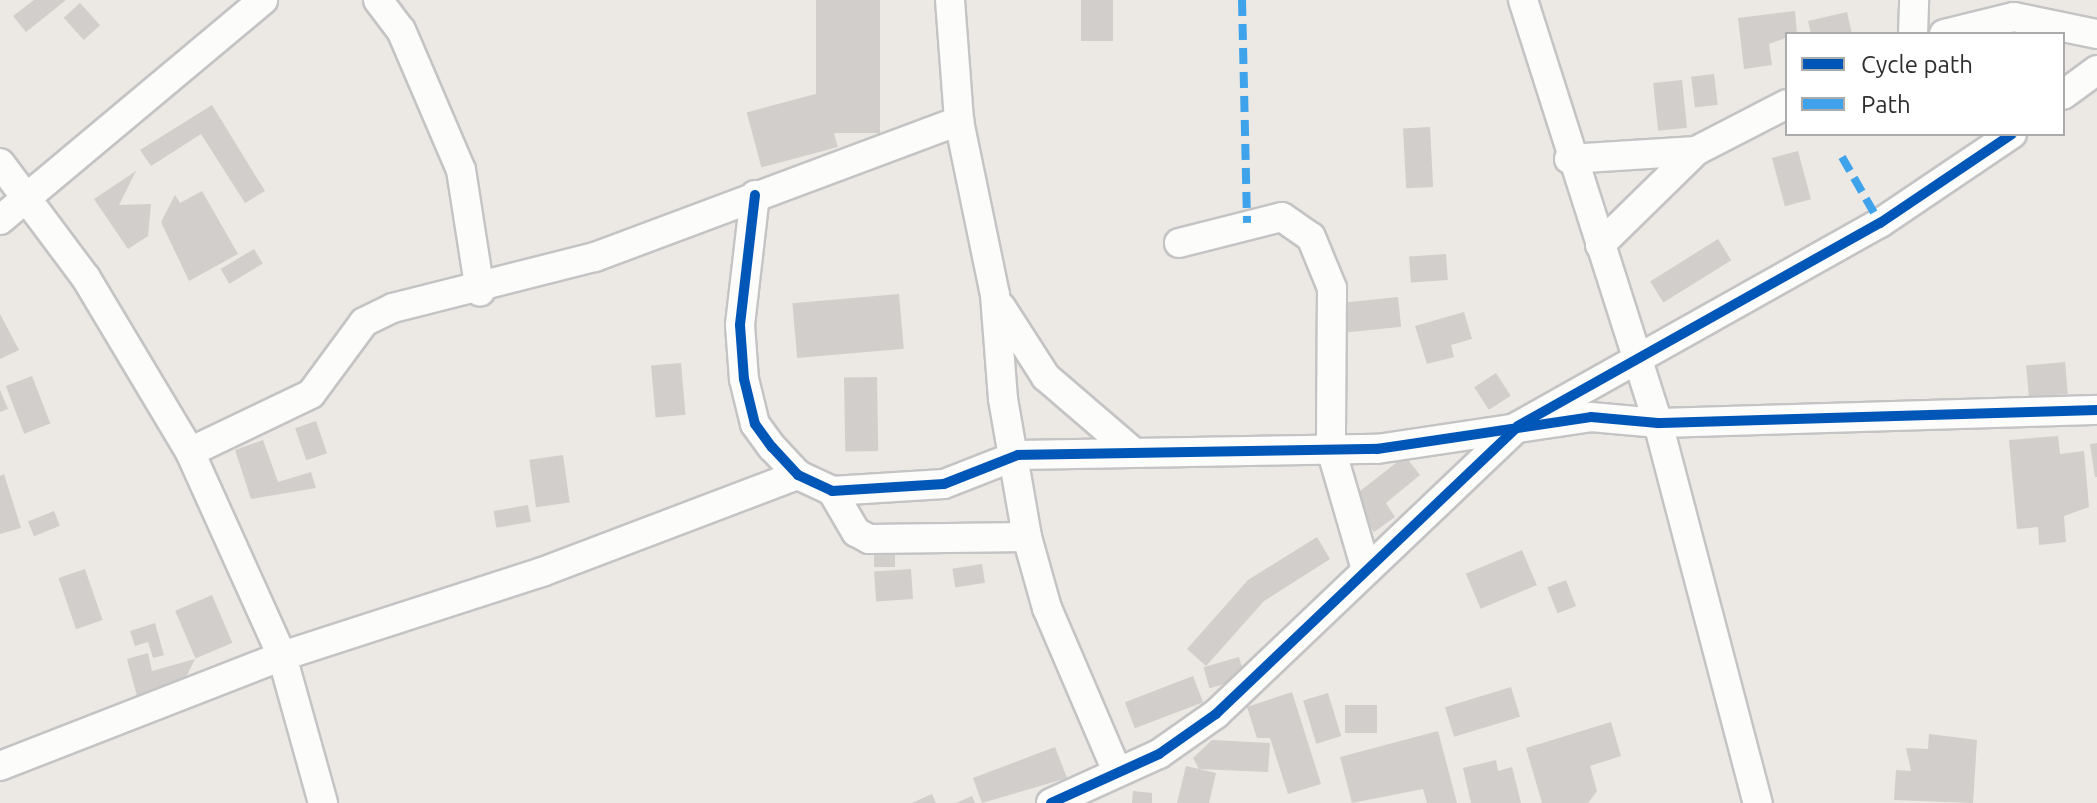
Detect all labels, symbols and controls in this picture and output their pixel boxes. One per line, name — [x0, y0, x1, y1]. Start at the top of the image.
legend — [1785, 32, 2065, 136]
text: Cycle path — [1861, 51, 1973, 78]
text: Path — [1861, 91, 1911, 118]

